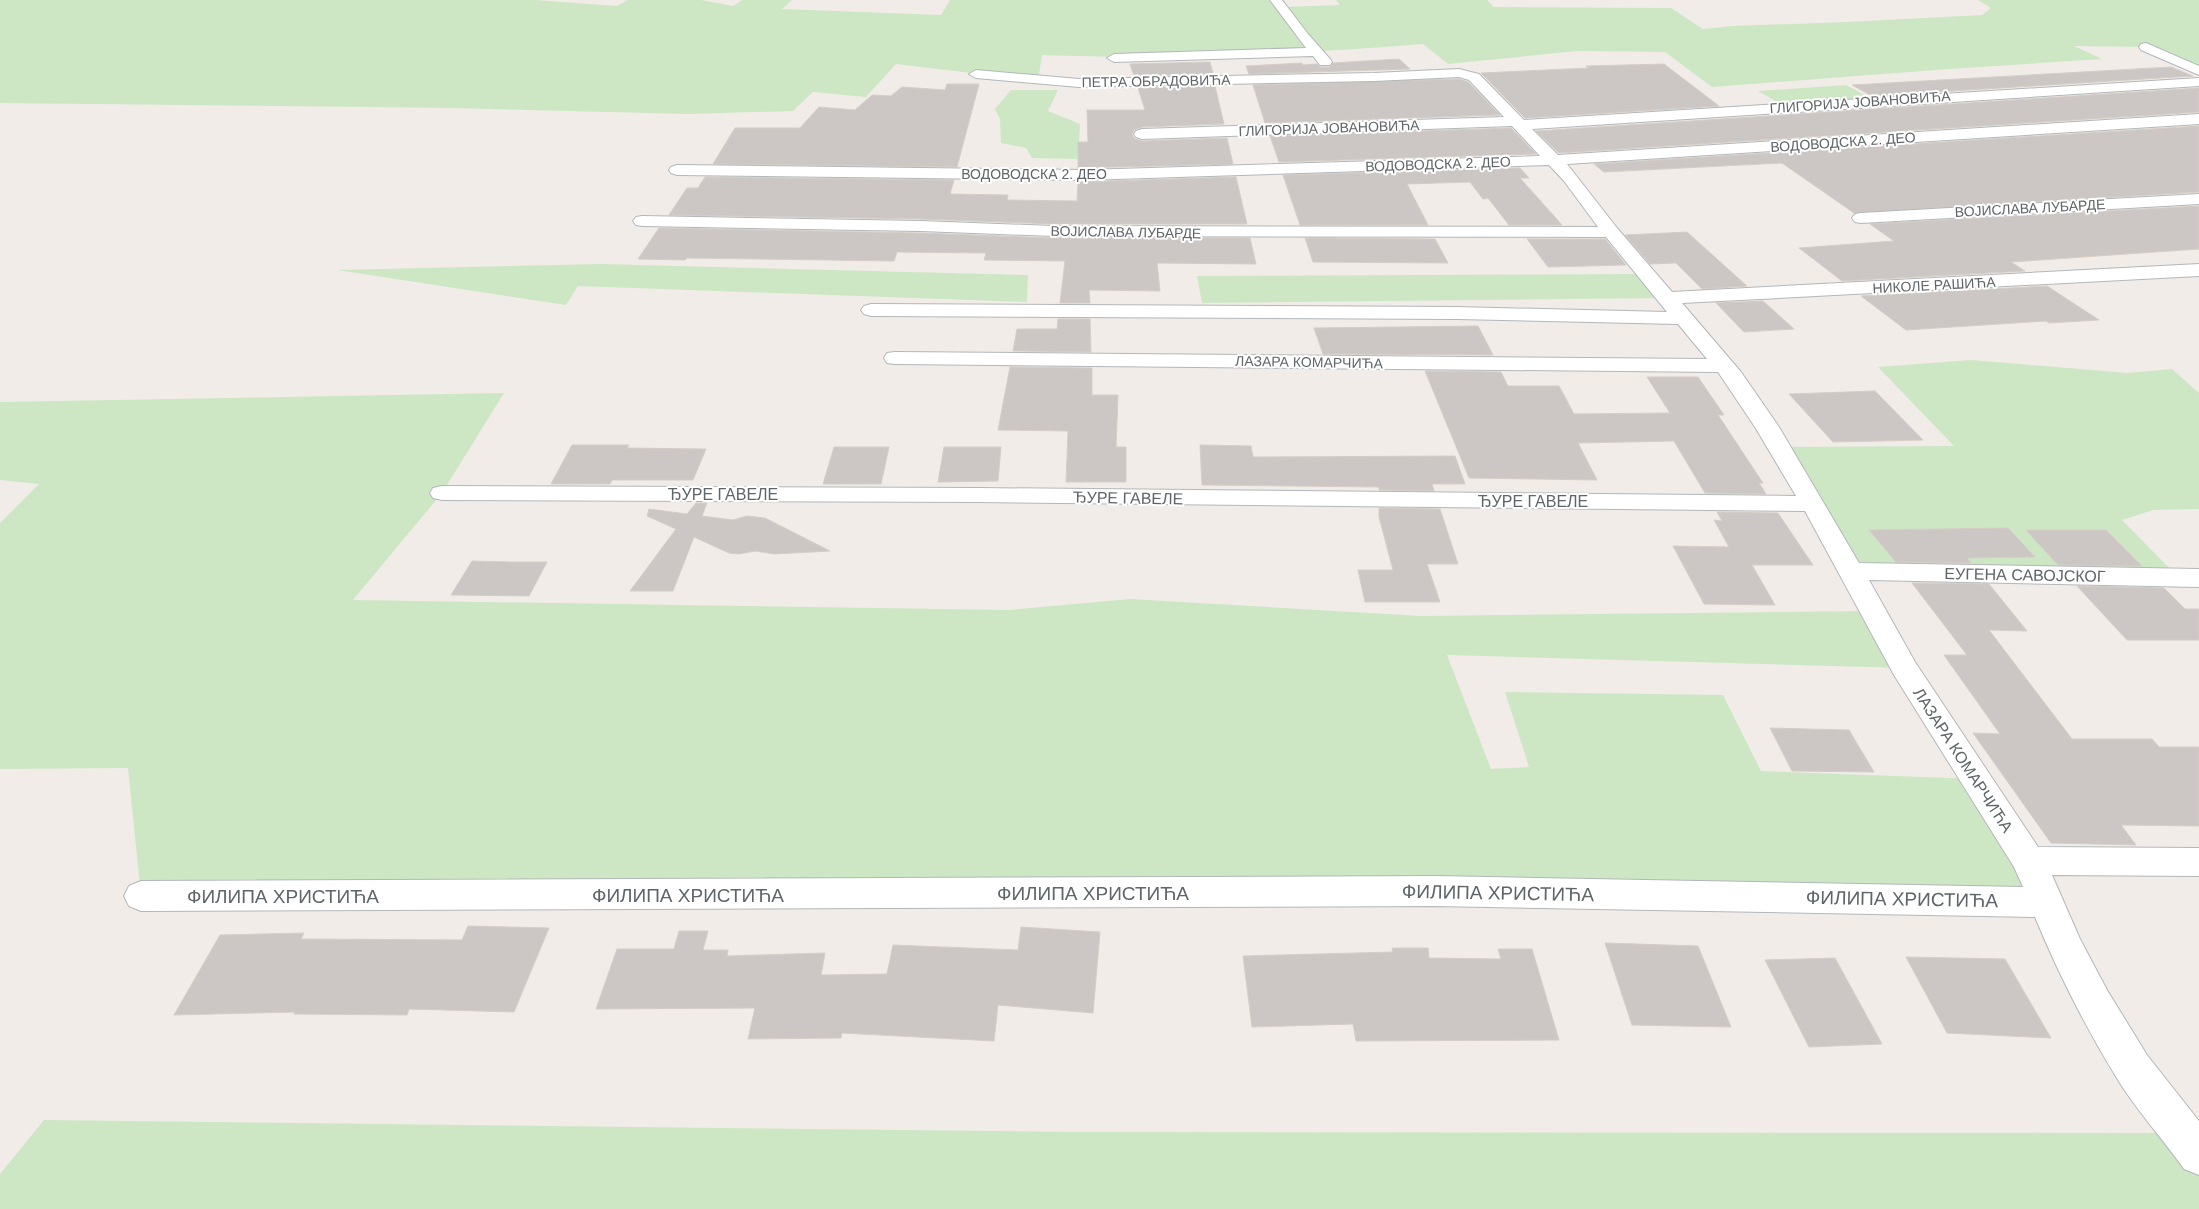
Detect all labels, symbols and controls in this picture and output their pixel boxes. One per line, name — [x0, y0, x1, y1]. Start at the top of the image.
street label: ПЕТРА ОБРАДОВИЋА — [1081, 72, 1231, 90]
street label: ГЛИГОРИЈА ЈОВАНОВИЋА — [1769, 88, 1952, 116]
street label: ГЛИГОРИЈА ЈОВАНОВИЋА — [1238, 117, 1420, 139]
street label: ВОДОВОДСКА 2. ДЕО — [1770, 129, 1916, 155]
street label: ВОДОВОДСКА 2. ДЕО — [1365, 153, 1511, 175]
street label: ВОДОВОДСКА 2. ДЕО — [961, 166, 1107, 182]
street label: ВОЈИСЛАВА ЛУБАРДЕ — [1954, 196, 2106, 220]
street label: ВОЈИСЛАВА ЛУБАРДЕ — [1051, 223, 1201, 241]
street label: НИКОЛЕ РАШИЋА — [1872, 274, 1997, 296]
street label: ЛАЗАРА КОМАРЧИЋА — [1235, 353, 1384, 371]
street label: ЂУРЕ ГАВЕЛЕ — [668, 486, 778, 503]
street label: ЂУРЕ ГАВЕЛЕ — [1073, 489, 1183, 507]
street label: ЂУРЕ ГАВЕЛЕ — [1478, 493, 1588, 510]
street label: ЕУГЕНА САВОЈСКОГ — [1944, 565, 2106, 585]
street label: ЛАЗАРА КОМАРЧИЋА — [1910, 685, 2016, 836]
street label: ФИЛИПА ХРИСТИЋА — [1402, 881, 1595, 905]
street label: ФИЛИПА ХРИСТИЋА — [997, 883, 1189, 904]
street label: ФИЛИПА ХРИСТИЋА — [592, 885, 784, 906]
street label: ФИЛИПА ХРИСТИЋА — [187, 886, 379, 907]
street label: ФИЛИПА ХРИСТИЋА — [1806, 887, 1999, 911]

